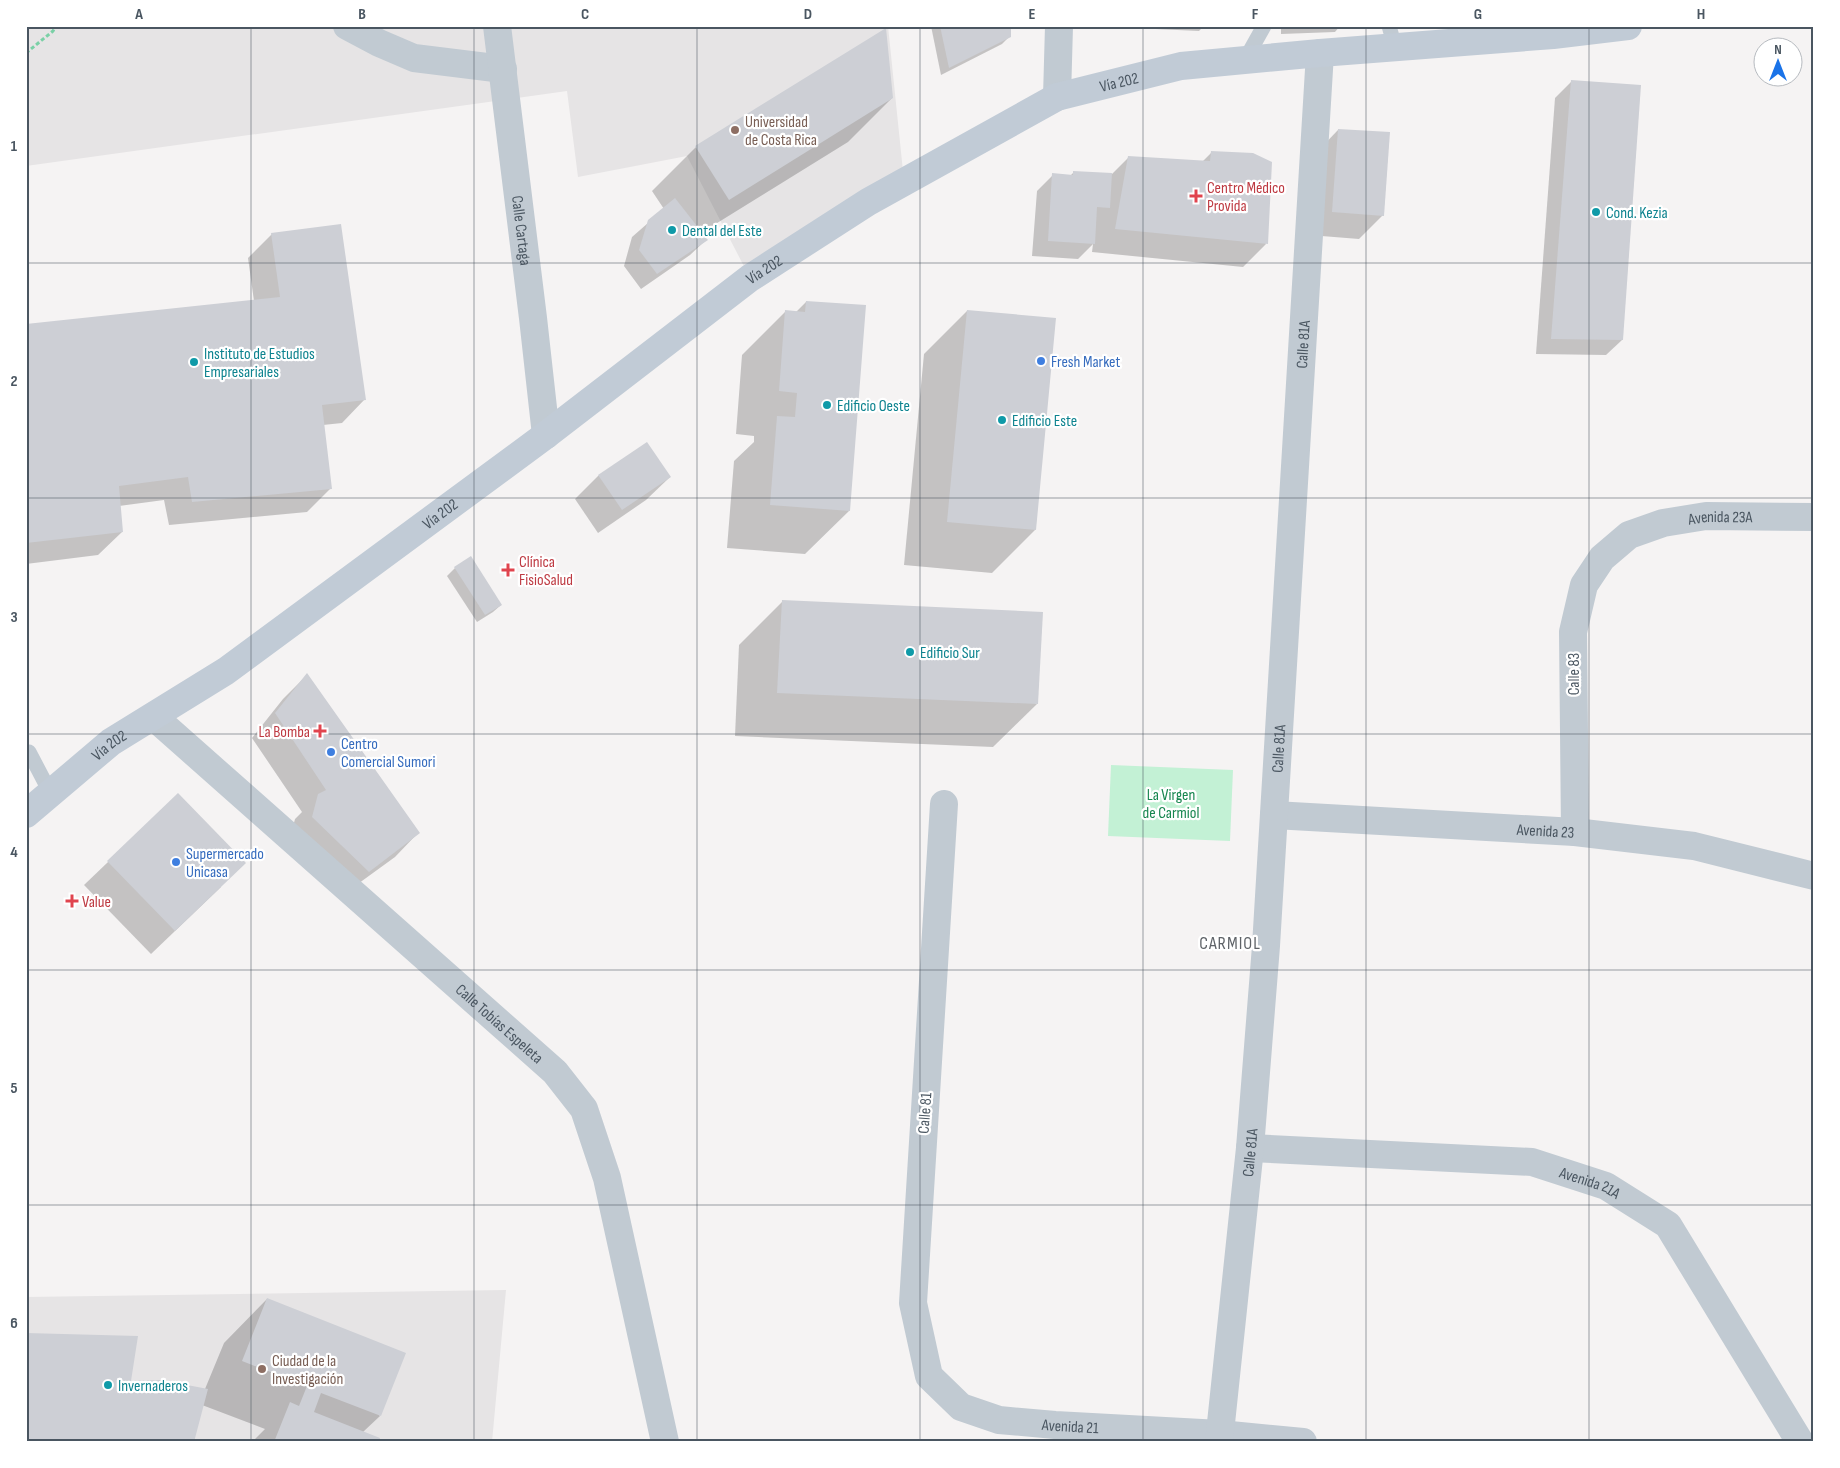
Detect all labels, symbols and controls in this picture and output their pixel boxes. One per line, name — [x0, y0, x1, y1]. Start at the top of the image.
text: A — [134, 5, 143, 24]
text: B — [358, 5, 366, 24]
text: C — [581, 5, 589, 24]
text: D — [804, 5, 812, 24]
text: E — [1029, 5, 1036, 24]
text: F — [1252, 5, 1259, 24]
text: G — [1474, 5, 1482, 24]
text: H — [1697, 5, 1705, 24]
north arrow — [1752, 38, 1802, 88]
text: N — [1774, 41, 1782, 58]
street label: Vía 202 — [1098, 69, 1141, 97]
place label: Universidad de Costa Rica — [745, 113, 817, 150]
marker: Universidad de Costa Rica — [729, 124, 741, 136]
text: 1 — [11, 137, 18, 156]
place label: Centro Médico Provida — [1207, 179, 1285, 216]
marker: Centro Médico Provida — [1189, 189, 1203, 203]
street label: Calle Cartaga — [507, 195, 534, 267]
place label: Cond. Kezia — [1606, 204, 1668, 223]
marker: Cond. Kezia — [1590, 206, 1602, 218]
place label: Dental del Este — [682, 222, 762, 241]
marker: Dental del Este — [666, 224, 678, 236]
street label: Vía 202 — [743, 252, 786, 289]
street label: Calle 81A — [1293, 320, 1315, 369]
place label: Instituto de Estudios Empresariales — [204, 345, 315, 382]
place label: Fresh Market — [1051, 353, 1120, 372]
marker: Fresh Market — [1035, 355, 1047, 367]
marker: Instituto de Estudios Empresariales — [188, 356, 200, 368]
text: 2 — [10, 372, 18, 391]
place label: Edificio Oeste — [837, 397, 910, 416]
marker: Edificio Oeste — [821, 399, 833, 411]
place label: Edificio Este — [1012, 412, 1077, 431]
marker: Edificio Este — [996, 414, 1008, 426]
street label: Vía 202 — [419, 495, 462, 534]
street label: Avenida 23A — [1686, 508, 1753, 530]
place label: Clínica FisioSalud — [519, 553, 573, 590]
marker: Clínica FisioSalud — [501, 563, 515, 577]
text: 3 — [10, 608, 18, 627]
place label: Edificio Sur — [920, 644, 980, 663]
marker: Edificio Sur — [904, 646, 916, 658]
street label: Calle 83 — [1565, 653, 1584, 695]
place label: La Bomba — [259, 723, 310, 742]
street label: Calle 81A — [1268, 724, 1290, 773]
marker: La Bomba — [314, 725, 326, 737]
street label: Vía 202 — [88, 727, 131, 765]
place label: Centro Comercial Sumori — [341, 735, 435, 772]
marker: Centro Comercial Sumori — [325, 746, 337, 758]
park label: La Virgen de Carmiol — [1143, 786, 1199, 823]
street label: Avenida 23 — [1515, 821, 1575, 843]
text: 4 — [10, 843, 18, 862]
place label: Supermercado Unicasa — [186, 845, 264, 882]
marker: Supermercado Unicasa — [170, 856, 182, 868]
place label: Value — [82, 893, 111, 912]
marker: Value — [66, 895, 78, 907]
district label: CARMIOL — [1199, 933, 1261, 954]
street label: Calle Tobías Espeleta — [451, 981, 547, 1068]
text: 5 — [10, 1079, 18, 1098]
street label: Calle 81 — [915, 1092, 936, 1134]
street label: Calle 81A — [1239, 1128, 1263, 1178]
street label: Avenida 21A — [1556, 1163, 1624, 1204]
text: 6 — [10, 1314, 18, 1333]
place label: Ciudad de la Investigación — [272, 1352, 343, 1389]
marker: Ciudad de la Investigación — [256, 1363, 268, 1375]
place label: Invernaderos — [118, 1377, 188, 1396]
marker: Invernaderos — [102, 1379, 114, 1391]
street label: Avenida 21 — [1040, 1416, 1099, 1438]

